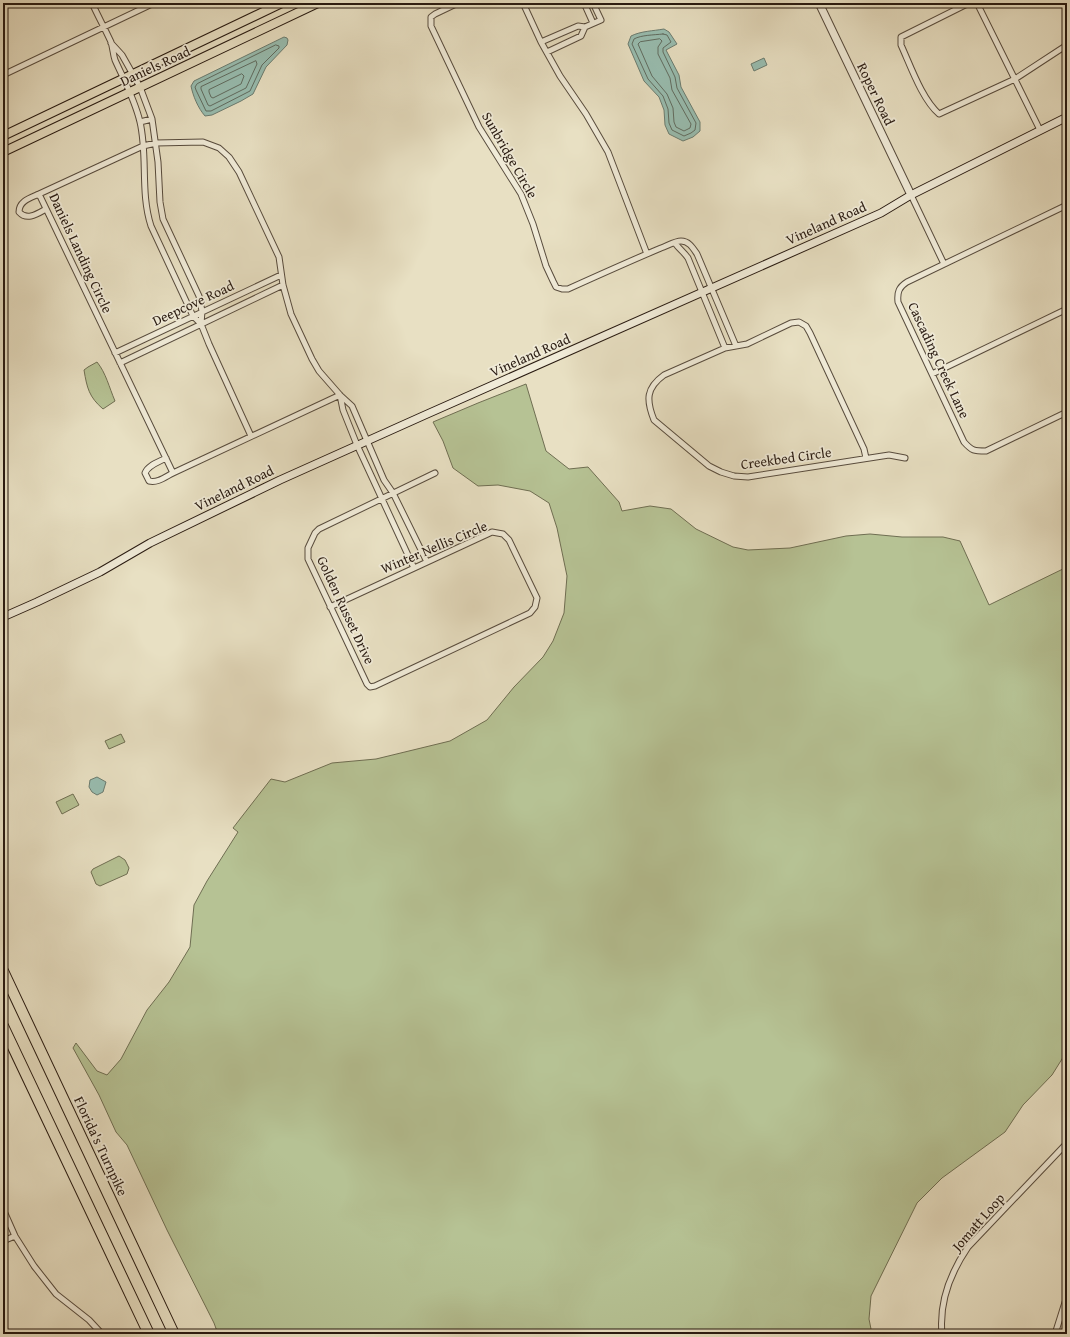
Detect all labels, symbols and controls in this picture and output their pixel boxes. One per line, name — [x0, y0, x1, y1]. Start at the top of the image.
street label: Daniels Road — [117, 41, 194, 91]
street label: Roper Road — [852, 59, 900, 129]
street label: Sunbridge Circle — [477, 108, 543, 202]
street label: Daniels Landing Circle — [44, 190, 118, 317]
street label: Vineland Road — [783, 196, 870, 250]
street label: Deepcove Road — [149, 275, 238, 331]
street label: Cascading Creek Lane — [903, 299, 975, 422]
street label: Vineland Road — [487, 328, 574, 382]
street label: Creekbed Circle — [739, 442, 833, 474]
street label: Vineland Road — [191, 460, 277, 516]
street label: Winter Nellis Circle — [378, 515, 491, 578]
street label: Golden Russet Drive — [312, 553, 380, 668]
street label: Florida's Turnpike — [69, 1093, 133, 1199]
street label: Jomatt Loop — [946, 1188, 1009, 1257]

